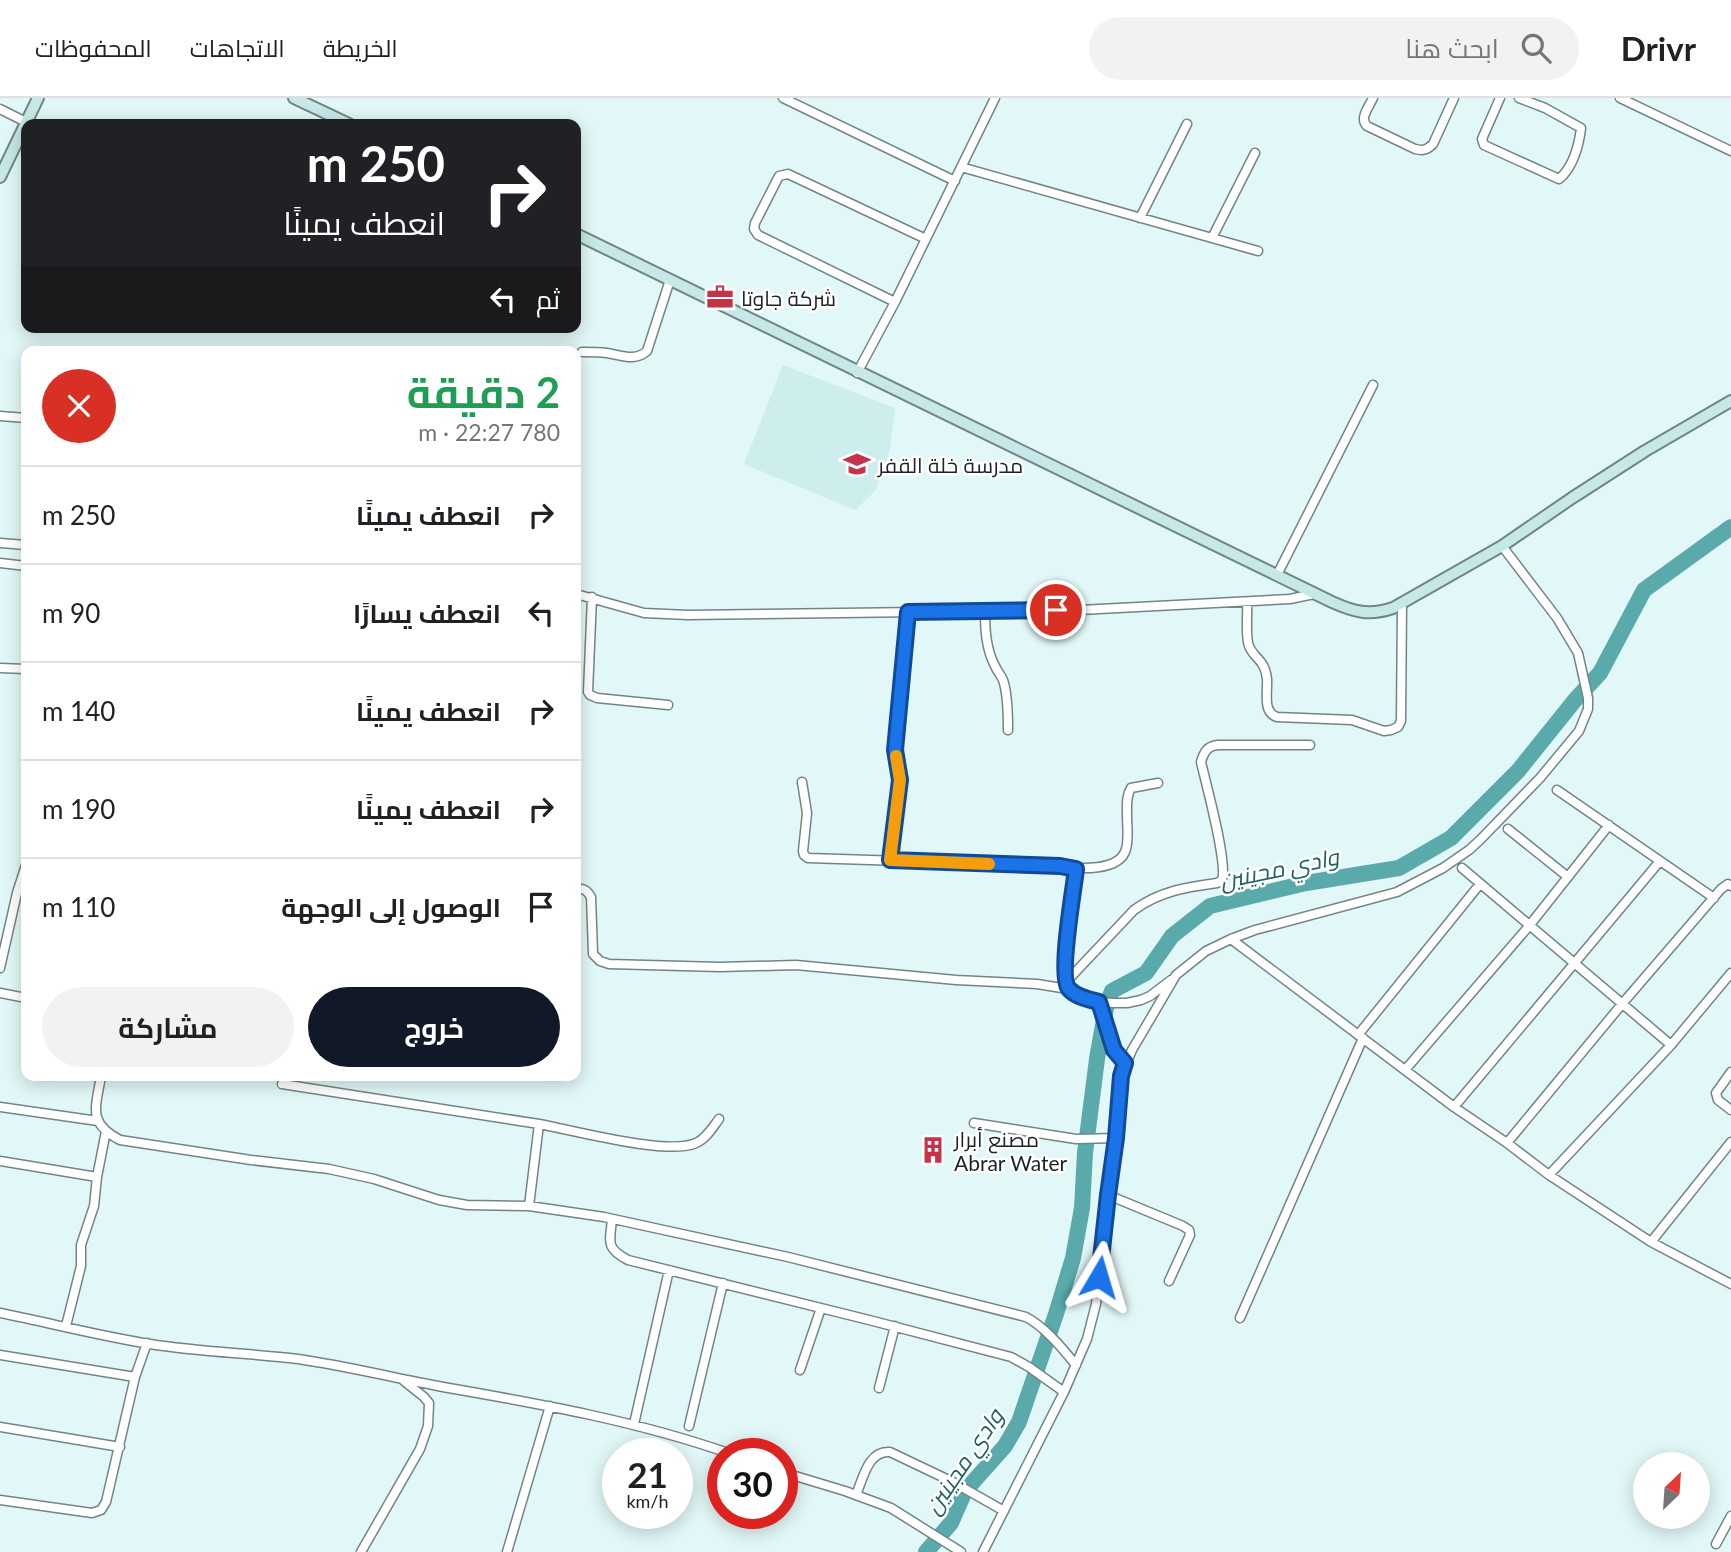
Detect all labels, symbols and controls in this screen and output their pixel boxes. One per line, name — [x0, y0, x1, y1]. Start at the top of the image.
search box — [1089, 17, 1579, 80]
text: Drivr — [1621, 28, 1696, 68]
icon: search — [1517, 29, 1555, 67]
text: ابحث هنا — [1405, 32, 1499, 64]
text: المحفوظات — [35, 33, 152, 62]
text: الاتجاهات — [190, 33, 285, 62]
text: الخريطة — [323, 33, 398, 62]
text: 250 m — [307, 134, 445, 192]
icon: right — [469, 147, 560, 238]
text: انعطف يمينًا — [283, 203, 445, 242]
icon: left — [484, 280, 522, 318]
office icon: شركة جاوتا — [705, 282, 735, 312]
text: ثم — [536, 283, 560, 315]
place label: شركة جاوتا — [741, 285, 836, 311]
text: 2 دقيقة — [407, 367, 560, 417]
button: close — [42, 369, 116, 443]
text: 780 m · 22:27 — [418, 418, 560, 446]
school or university icon: مدرسة خلة القفر — [842, 449, 872, 479]
place label: مدرسة خلة القفر — [877, 452, 1023, 478]
icon: right — [522, 496, 560, 534]
text: 250 m — [42, 499, 115, 531]
text: انعطف يمينًا — [356, 499, 501, 531]
pin — [1026, 580, 1086, 640]
icon: arrive — [1037, 591, 1075, 629]
icon: left — [522, 594, 560, 632]
text: 90 m — [42, 597, 100, 629]
text: انعطف يسارًا — [353, 597, 501, 629]
icon: right — [522, 692, 560, 730]
text: 140 m — [42, 695, 115, 727]
text: انعطف يمينًا — [356, 695, 501, 727]
icon: right — [522, 790, 560, 828]
text: 190 m — [42, 793, 115, 825]
text: انعطف يمينًا — [356, 793, 501, 825]
water label: وادي مجينين — [1217, 841, 1343, 899]
icon: arrive — [522, 888, 560, 926]
text: 110 m — [42, 891, 115, 923]
text: الوصول إلى الوجهة — [281, 891, 501, 923]
button: مشاركة — [42, 987, 294, 1067]
button: خروج — [308, 987, 560, 1067]
place label: مصنع أبرار Abrar Water — [953, 1126, 1068, 1175]
building icon: مصنع أبرار Abrar Water — [918, 1135, 948, 1165]
position arrow — [1062, 1240, 1136, 1314]
water label: وادي مجينين — [918, 1402, 1013, 1522]
speed limit sign: 30 — [707, 1438, 798, 1529]
north arrow — [1633, 1452, 1710, 1530]
map controls — [1633, 1452, 1710, 1529]
text: 21 — [627, 1453, 668, 1495]
text: km/h — [626, 1490, 669, 1512]

